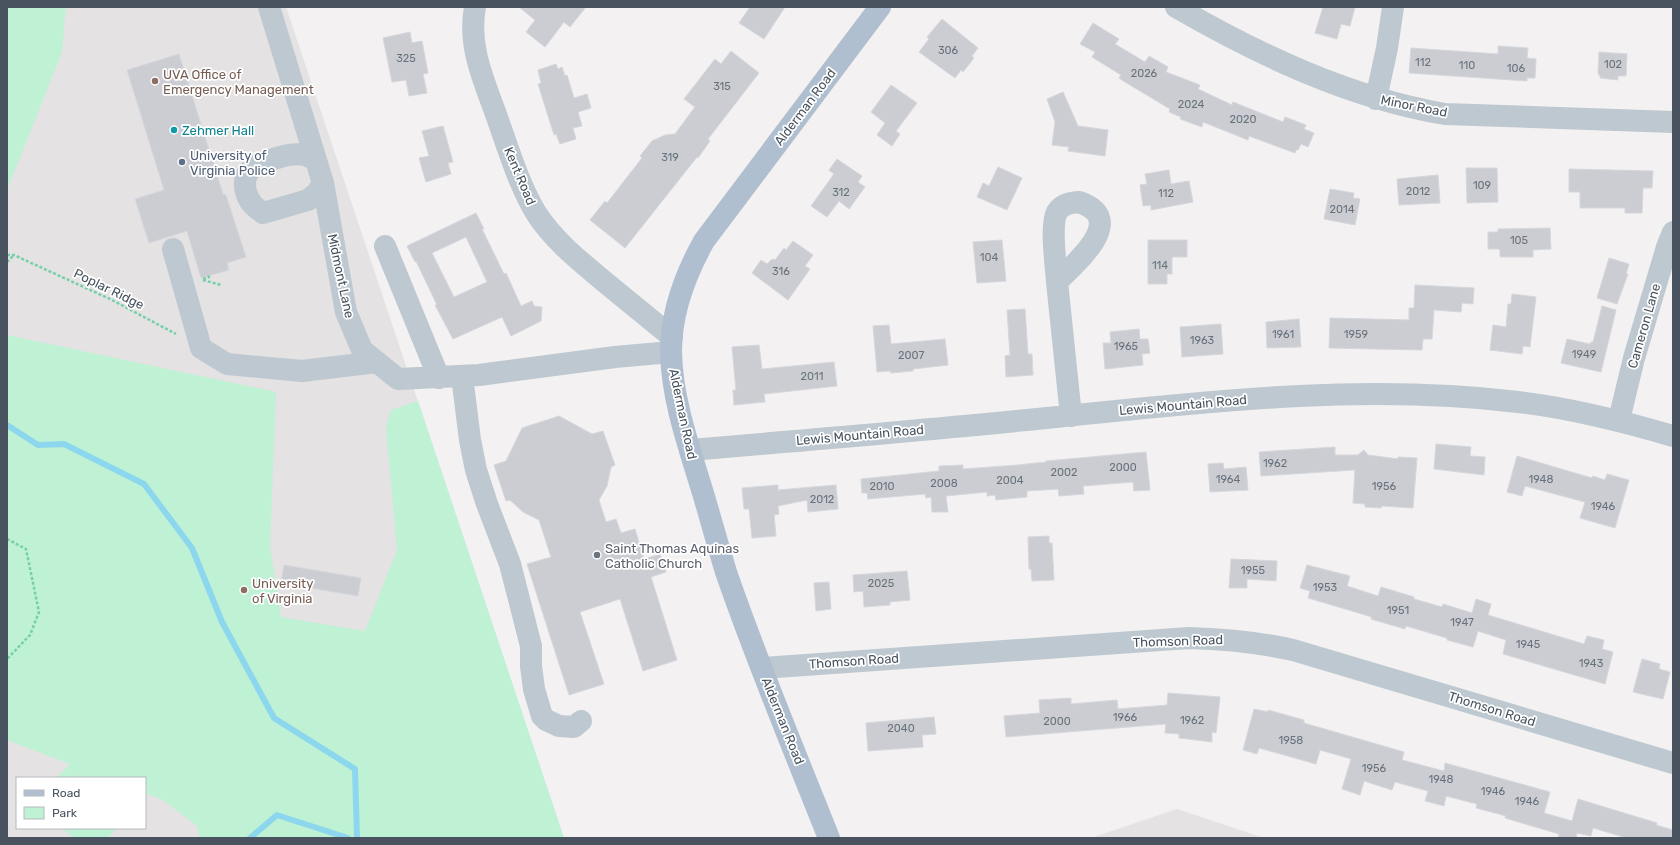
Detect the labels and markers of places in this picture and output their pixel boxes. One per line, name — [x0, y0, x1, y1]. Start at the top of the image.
place label: UVA Office of Emergency Management — [163, 67, 314, 98]
marker: UVA Office of Emergency Management — [150, 76, 160, 86]
place label: Zehmer Hall — [182, 123, 254, 138]
marker: Zehmer Hall — [169, 125, 179, 135]
place label: University of Virginia Police — [190, 148, 275, 179]
marker: University of Virginia Police — [177, 157, 187, 167]
place label: Saint Thomas Aquinas Catholic Church — [605, 541, 739, 571]
marker: Saint Thomas Aquinas Catholic Church — [592, 550, 602, 560]
place label: University of Virginia — [252, 576, 313, 607]
marker: University of Virginia — [239, 585, 249, 595]

